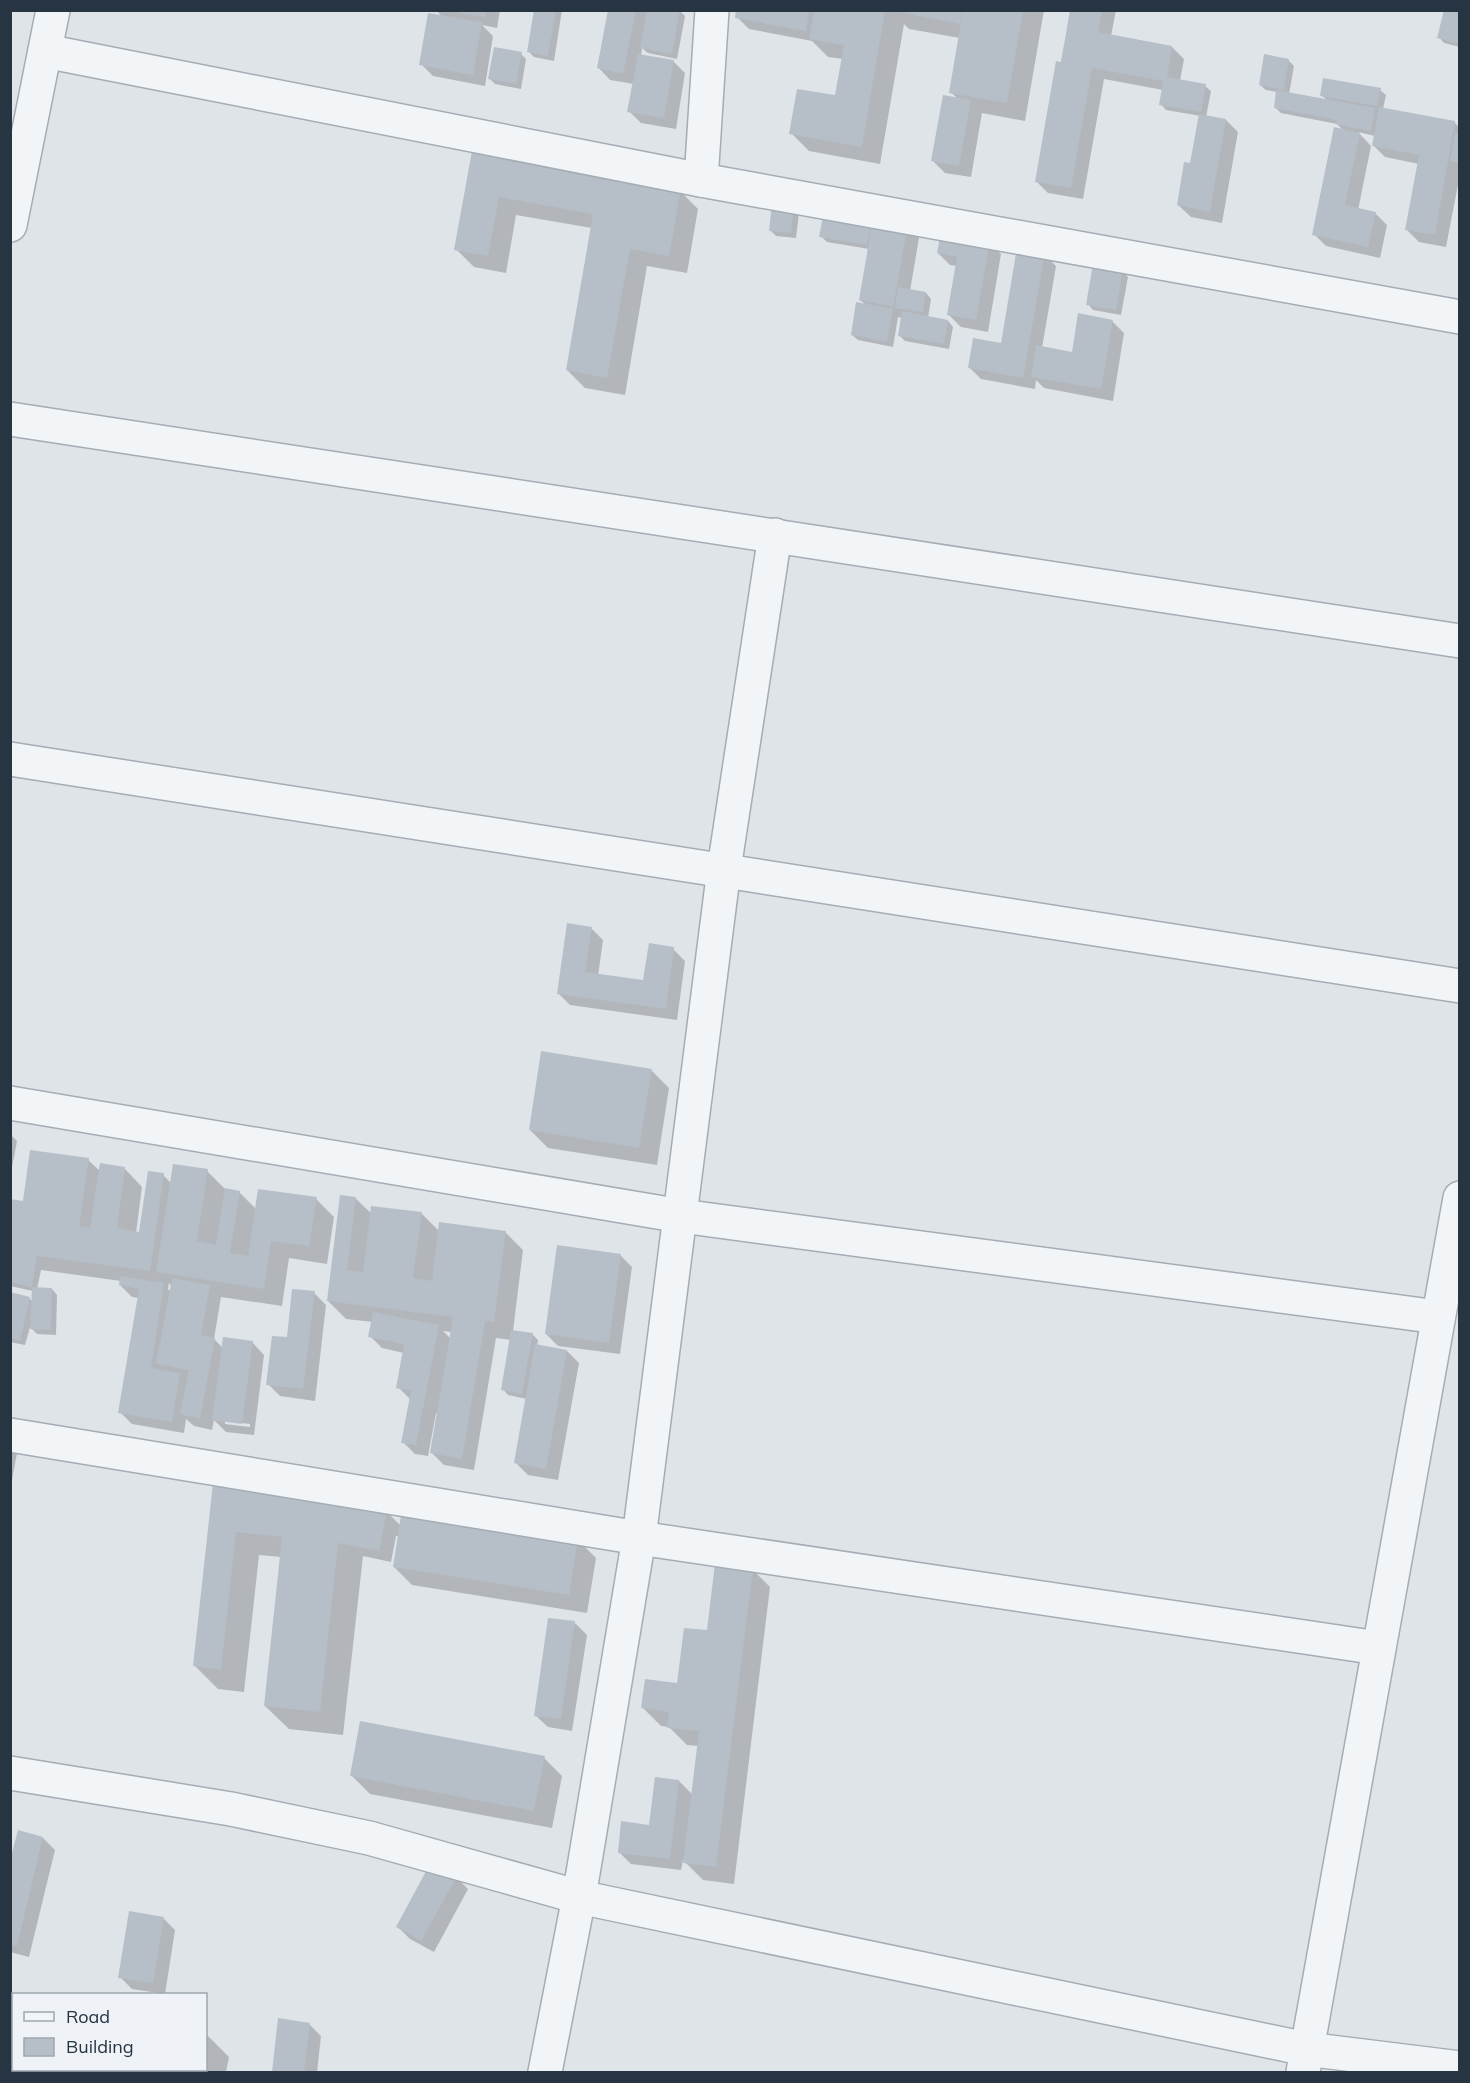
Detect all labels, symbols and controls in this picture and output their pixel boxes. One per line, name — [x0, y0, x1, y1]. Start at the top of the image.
legend — [12, 1993, 207, 2071]
text: Road — [66, 2005, 110, 2028]
text: Building — [66, 2035, 134, 2058]

